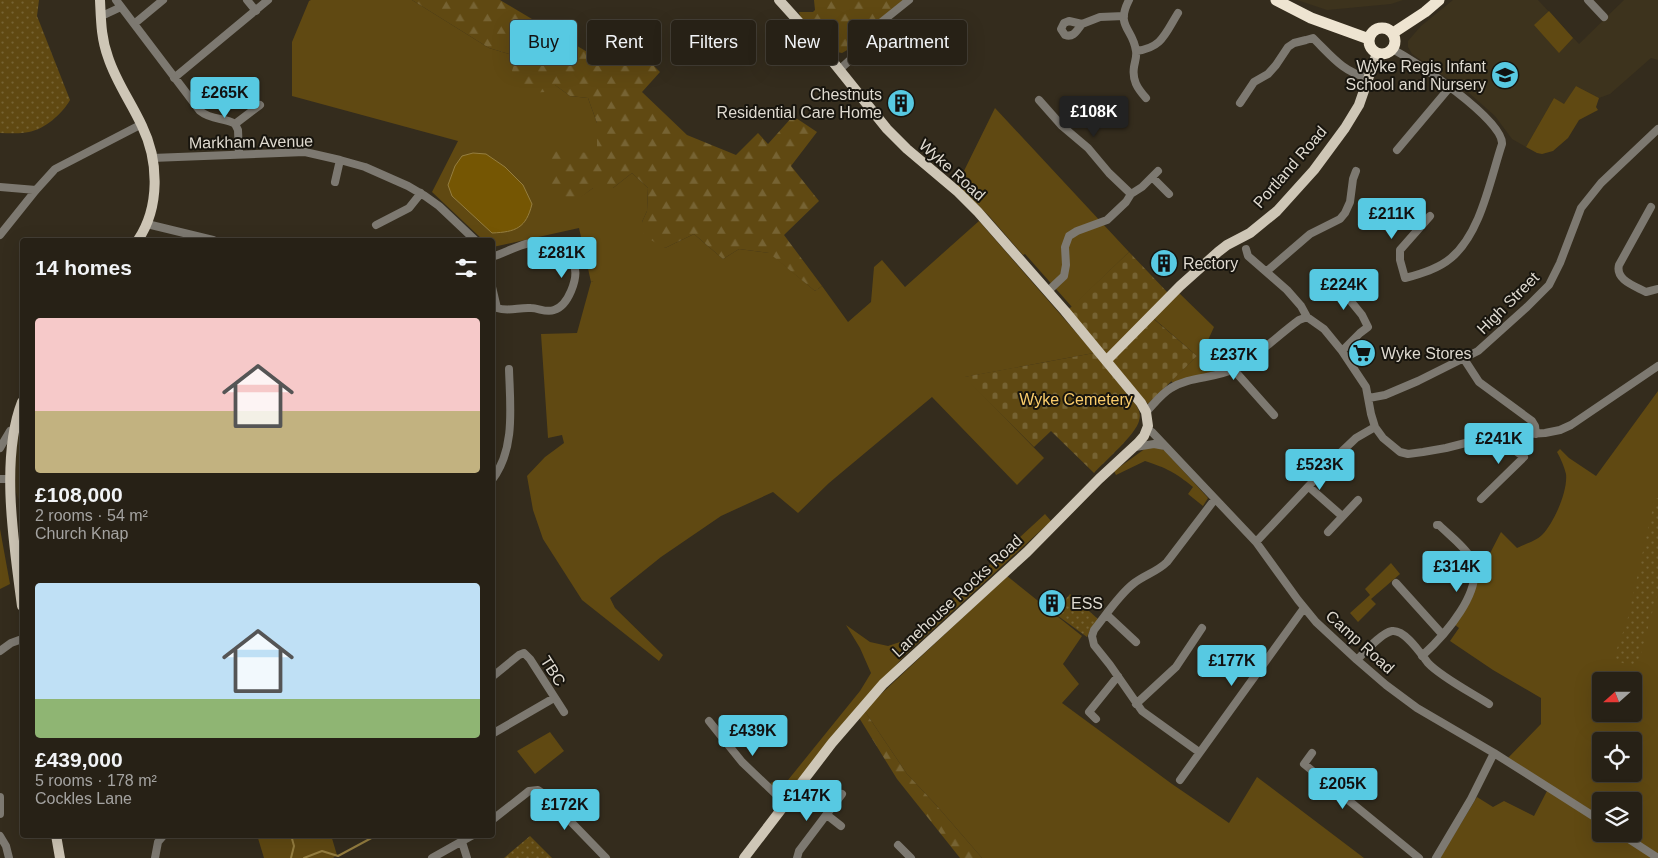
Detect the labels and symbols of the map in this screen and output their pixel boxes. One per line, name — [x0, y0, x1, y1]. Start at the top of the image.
place label: Wyke Regis Infant School and Nursery — [1345, 58, 1487, 93]
school or university icon: Wyke Regis Infant School and Nursery — [1490, 60, 1520, 90]
pin: £265K — [190, 76, 260, 119]
place label: Chestnuts Residential Care Home — [717, 86, 882, 121]
building icon: Chestnuts Residential Care Home — [886, 88, 916, 118]
pin: £108K — [1059, 96, 1129, 138]
street label: Portland Road — [1250, 123, 1330, 211]
street label: Markham Avenue — [189, 132, 313, 152]
street label: Wyke Road — [916, 136, 988, 204]
pin: £211K — [1357, 198, 1427, 240]
pin: £281K — [527, 236, 597, 279]
building icon: Rectory — [1149, 248, 1179, 278]
place label: Rectory — [1183, 255, 1238, 272]
pin: £224K — [1309, 268, 1379, 311]
street label: High Street — [1474, 268, 1543, 337]
pin: £237K — [1199, 338, 1269, 381]
supermarket icon: Wyke Stores — [1347, 338, 1377, 368]
place label: Wyke Stores — [1381, 345, 1472, 362]
park label: Wyke Cemetery — [1019, 391, 1133, 408]
pin: £241K — [1464, 422, 1534, 465]
pin: £523K — [1285, 448, 1355, 491]
street label: Lanehouse Rocks Road — [889, 532, 1025, 660]
pin: £314K — [1422, 550, 1492, 593]
building icon: ESS — [1037, 588, 1067, 618]
place label: ESS — [1071, 595, 1103, 612]
street label: Camp Road — [1323, 607, 1397, 677]
pin: £177K — [1197, 644, 1267, 687]
street label: TBC — [537, 653, 569, 689]
north arrow — [1592, 672, 1642, 722]
pin: £439K — [718, 714, 788, 757]
pin: £205K — [1308, 768, 1378, 810]
pin: £147K — [772, 780, 842, 822]
pin: £172K — [530, 788, 600, 831]

